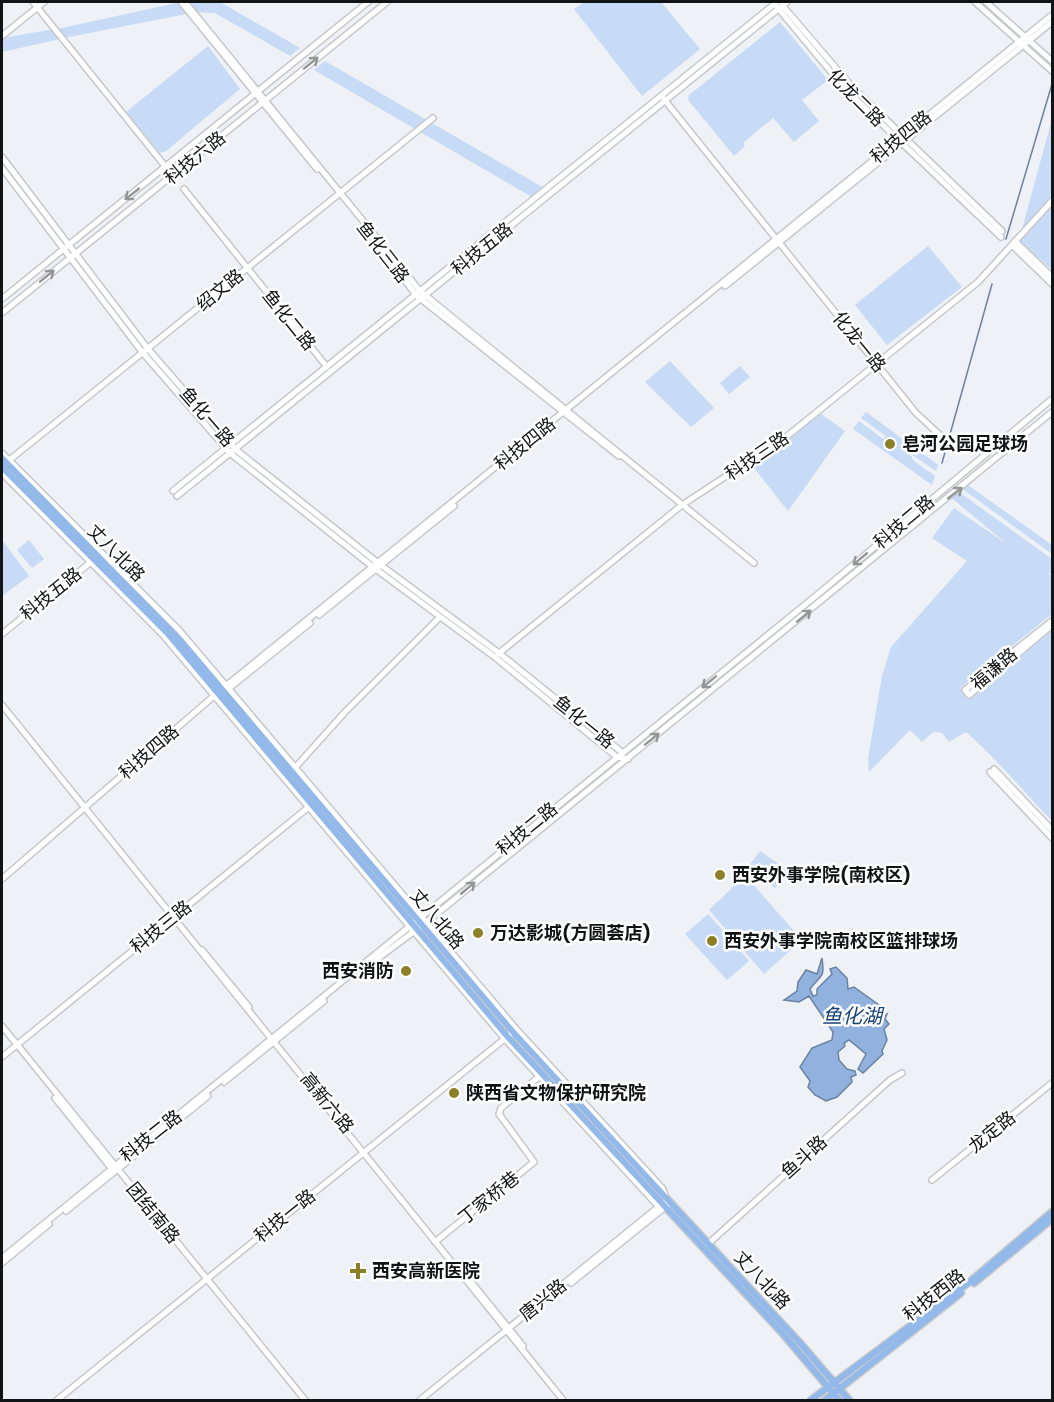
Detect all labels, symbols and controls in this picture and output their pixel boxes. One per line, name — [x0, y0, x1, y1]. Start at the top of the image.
one-way arrow — [303, 56, 319, 69]
street label: 化龙二路 — [822, 63, 891, 132]
street label: 科技四路 — [865, 104, 937, 169]
street label: 科技六路 — [159, 125, 231, 190]
one-way arrow — [124, 187, 140, 200]
street label: 鱼化三路 — [351, 216, 415, 288]
street label: 科技五路 — [446, 216, 518, 281]
street label: 绍文路 — [191, 263, 249, 316]
one-way arrow — [39, 270, 55, 283]
street label: 鱼化二路 — [257, 284, 322, 356]
street label: 化龙一路 — [827, 306, 892, 378]
street label: 鱼化一路 — [174, 381, 240, 452]
street label: 科技四路 — [489, 411, 561, 476]
street label: 科技三路 — [720, 425, 794, 486]
place label: 皂河公园足球场 — [902, 431, 1028, 456]
marker: 皂河公园足球场 — [883, 437, 897, 451]
one-way arrow — [947, 487, 963, 500]
street label: 科技二路 — [868, 489, 939, 554]
street label: 丈八北路 — [82, 518, 151, 587]
one-way arrow — [852, 552, 868, 565]
street label: 科技五路 — [15, 561, 87, 626]
one-way arrow — [795, 610, 811, 623]
street label: 福谦路 — [965, 642, 1022, 696]
one-way arrow — [701, 675, 717, 688]
street label: 鱼化一路 — [548, 689, 620, 754]
street label: 科技四路 — [113, 719, 184, 785]
one-way arrow — [644, 732, 659, 746]
street label: 科技二路 — [491, 796, 563, 861]
place label: 西安外事学院(南校区) — [732, 862, 911, 887]
marker: 西安外事学院(南校区) — [713, 868, 727, 882]
one-way arrow — [460, 881, 475, 895]
street label: 丈八北路 — [405, 883, 470, 954]
street label: 科技三路 — [125, 894, 197, 959]
place label: 万达影城(方圆荟店) — [490, 920, 651, 945]
marker: 万达影城(方圆荟店) — [471, 926, 485, 940]
place label: 西安外事学院南校区篮排球场 — [724, 928, 958, 953]
marker: 西安外事学院南校区篮排球场 — [705, 934, 719, 948]
place label: 西安消防 — [322, 958, 394, 983]
marker: 西安消防 — [399, 964, 413, 978]
water label: 鱼化湖 — [822, 1002, 885, 1030]
street label: 高新六路 — [295, 1067, 360, 1139]
place label: 陕西省文物保护研究院 — [466, 1080, 646, 1105]
marker: 陕西省文物保护研究院 — [447, 1086, 461, 1100]
street label: 科技二路 — [115, 1104, 187, 1168]
street label: 龙定路 — [963, 1105, 1021, 1158]
street label: 鱼斗路 — [775, 1129, 832, 1184]
street label: 丁家桥巷 — [453, 1165, 525, 1230]
street label: 团结南路 — [121, 1177, 186, 1249]
street label: 科技一路 — [249, 1183, 321, 1248]
street label: 丈八北路 — [729, 1245, 796, 1315]
place label: 西安高新医院 — [372, 1258, 480, 1283]
marker: 西安高新医院 — [349, 1262, 367, 1280]
street label: 科技西路 — [898, 1263, 970, 1327]
street label: 唐兴路 — [514, 1273, 572, 1326]

